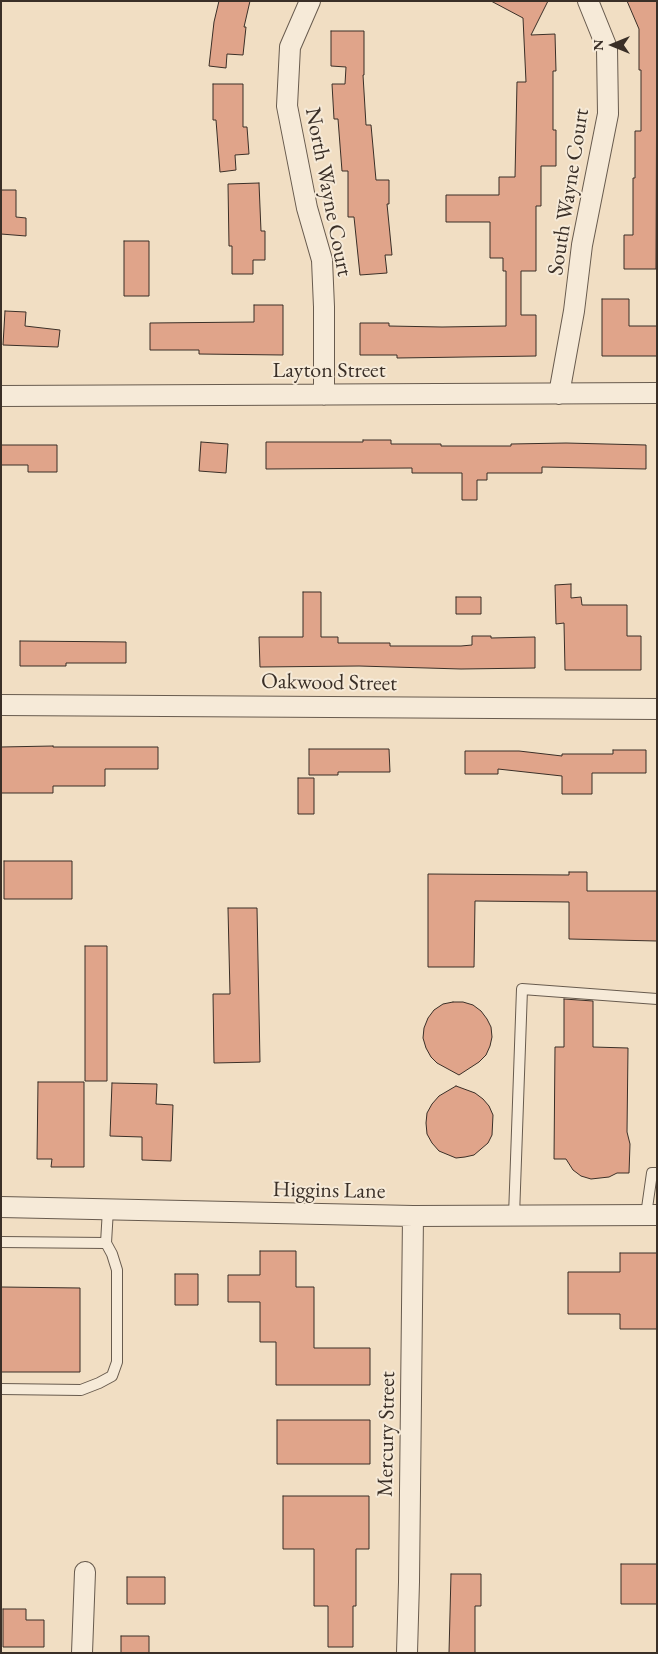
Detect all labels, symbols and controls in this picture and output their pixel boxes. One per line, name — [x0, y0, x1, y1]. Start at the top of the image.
north arrow — [588, 20, 638, 70]
text: N — [589, 39, 607, 51]
street label: North Wayne Court — [299, 105, 357, 279]
street label: South Wayne Court — [543, 107, 595, 277]
street label: Layton Street — [272, 358, 386, 384]
street label: Oakwood Street — [261, 669, 397, 697]
street label: Higgins Lane — [272, 1177, 386, 1205]
street label: Mercury Street — [373, 1371, 401, 1497]

